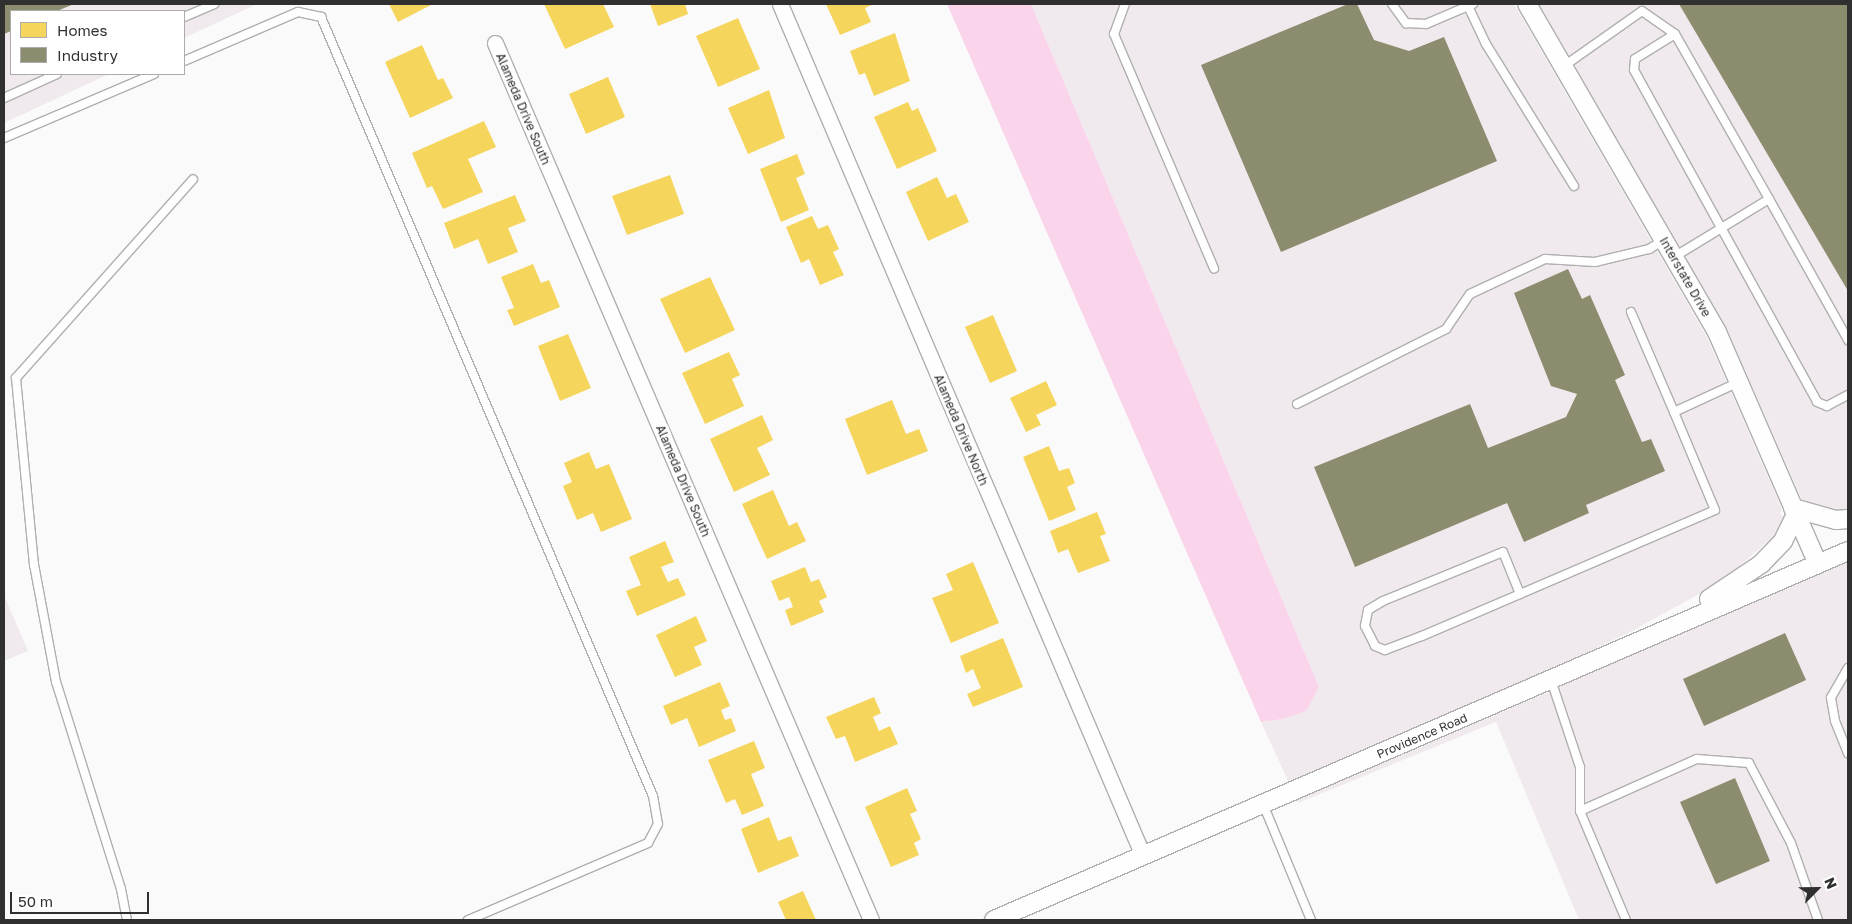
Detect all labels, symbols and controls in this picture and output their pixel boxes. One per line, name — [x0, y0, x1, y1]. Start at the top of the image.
legend — [10, 10, 185, 75]
text: Homes — [57, 21, 107, 39]
text: Industry — [57, 46, 118, 64]
street label: Alameda Drive South — [493, 51, 553, 167]
street label: Interstate Drive — [1656, 235, 1714, 319]
street label: Alameda Drive North — [931, 372, 991, 488]
street label: Alameda Drive South — [653, 423, 713, 539]
street label: Providence Road — [1375, 710, 1469, 762]
north arrow — [1792, 864, 1842, 914]
text: N — [1821, 875, 1841, 891]
scale bar — [12, 882, 151, 914]
text: 50 m — [18, 892, 53, 910]

